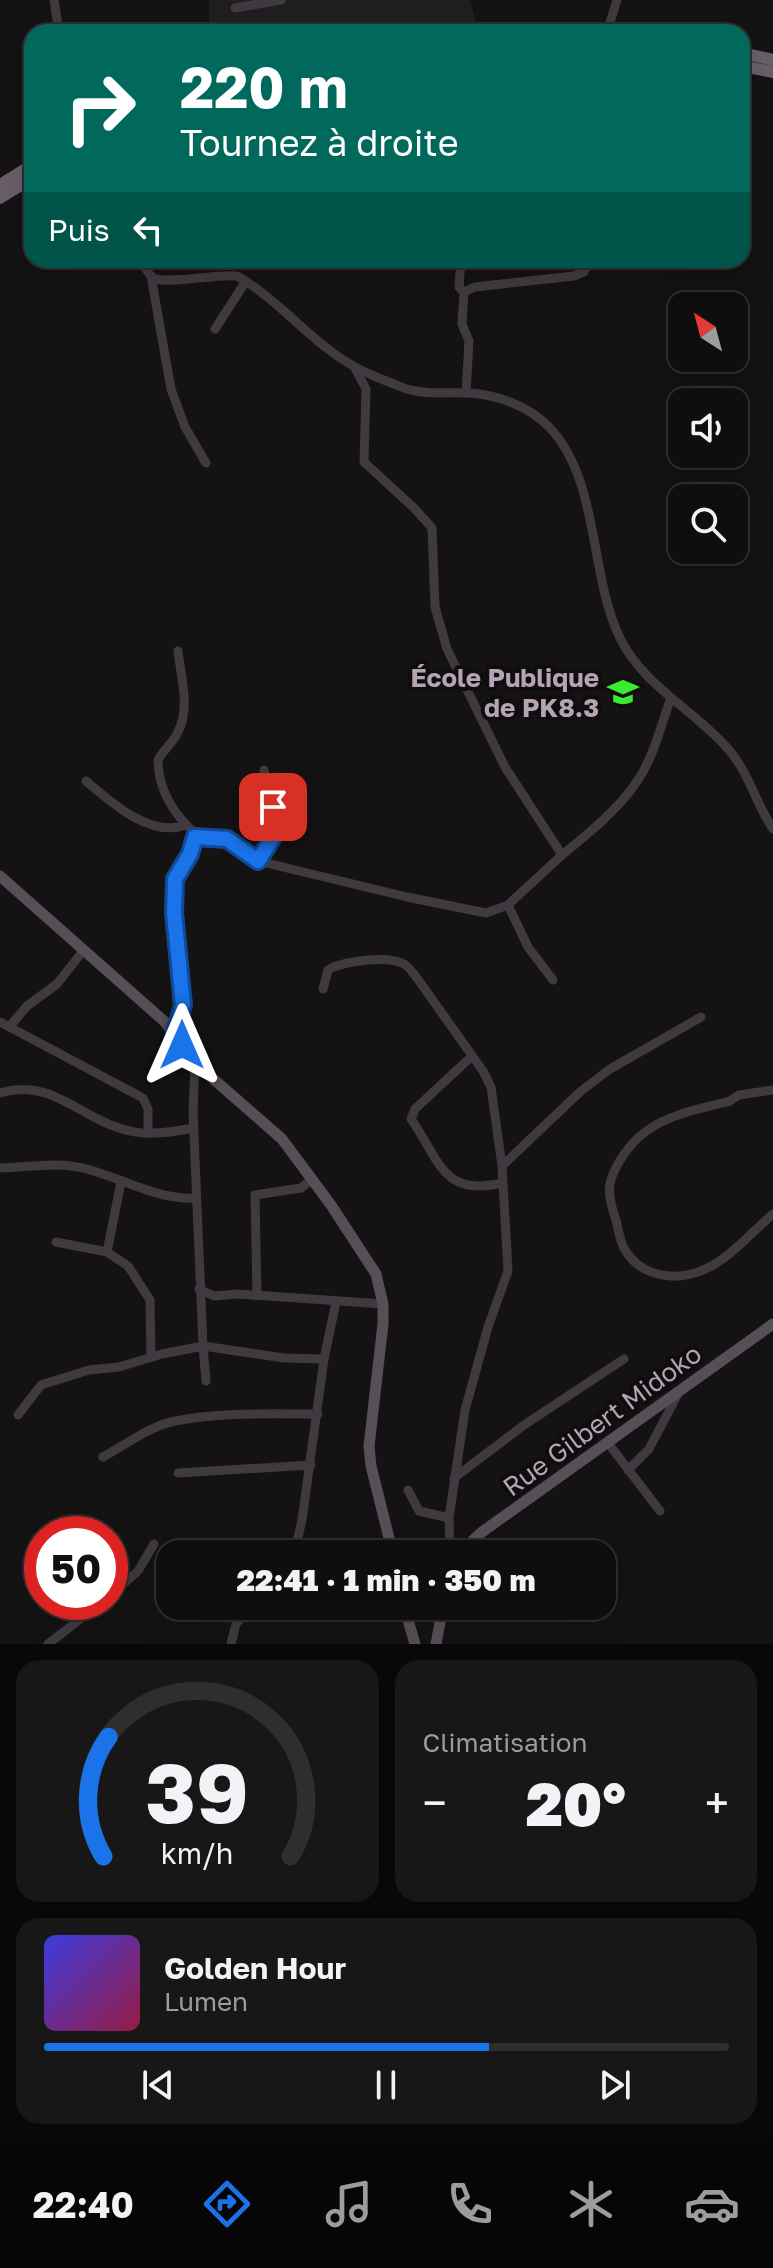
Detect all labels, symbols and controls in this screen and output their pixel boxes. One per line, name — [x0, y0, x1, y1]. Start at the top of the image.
text: 220 m — [180, 53, 348, 120]
icon: right — [48, 56, 152, 160]
text: Tournez à droite — [180, 121, 459, 164]
icon: left — [126, 208, 170, 252]
text: Puis — [48, 212, 110, 248]
north arrow — [668, 292, 748, 372]
map controls — [668, 292, 748, 564]
button: sound — [668, 388, 748, 468]
button: search — [668, 484, 748, 564]
place label: École Publique de PK8.3 — [410, 662, 599, 723]
school or university icon: École Publique de PK8.3 — [606, 675, 640, 709]
pin — [239, 773, 307, 841]
icon: arrive — [251, 785, 295, 829]
position arrow — [140, 1003, 224, 1087]
street label: Rue Gilbert Midoko — [497, 1338, 707, 1502]
speed limit sign: 50 — [24, 1516, 128, 1620]
text: 22:41 · 1 min · 350 m — [236, 1562, 536, 1598]
text: Climatisation — [423, 1727, 587, 1758]
text: 39 — [145, 1741, 249, 1841]
text: 20° — [526, 1767, 626, 1839]
text: − — [423, 1776, 447, 1829]
text: + — [705, 1776, 729, 1829]
text: km/h — [161, 1836, 234, 1870]
text: Golden Hour — [164, 1950, 346, 1986]
text: Lumen — [164, 1986, 248, 2017]
icon: previous — [136, 2063, 180, 2107]
icon: pause — [364, 2063, 408, 2107]
icon: next — [593, 2063, 637, 2107]
icon: directions — [199, 2176, 255, 2232]
icon: music — [321, 2176, 377, 2232]
icon: phone — [442, 2176, 498, 2232]
icon: climate — [563, 2176, 619, 2232]
icon: car — [684, 2176, 740, 2232]
text: 22:40 — [33, 2183, 134, 2226]

